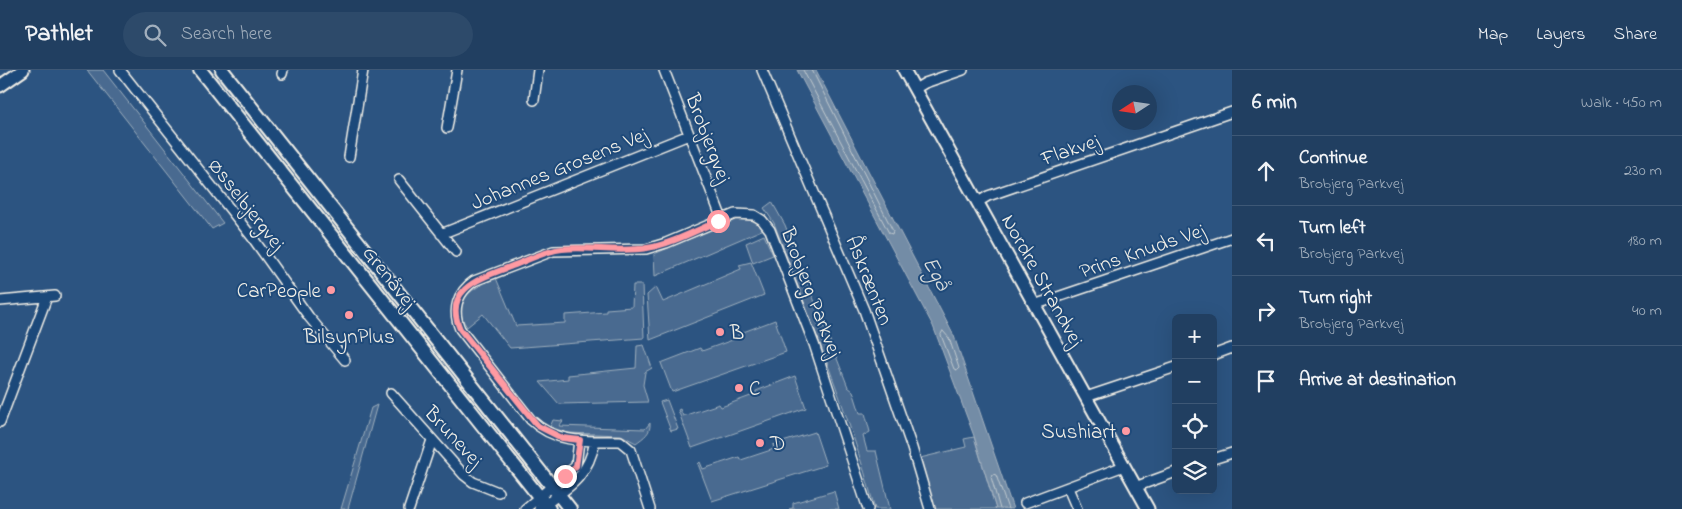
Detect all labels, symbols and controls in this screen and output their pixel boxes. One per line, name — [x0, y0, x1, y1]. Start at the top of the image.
search box — [123, 12, 473, 57]
text: Pathlet — [25, 17, 93, 52]
icon: search — [141, 21, 169, 49]
text: Search here — [181, 21, 272, 48]
text: Map — [1478, 22, 1508, 48]
text: Layers — [1536, 22, 1586, 48]
text: Share — [1614, 22, 1657, 48]
north arrow — [1112, 85, 1157, 130]
text: 6 min — [1252, 88, 1297, 118]
street label: Brobjergvej — [674, 89, 738, 189]
text: Walk · 450 m — [1581, 91, 1662, 115]
street label: Johannes Grosens Vej — [467, 120, 653, 219]
street label: Flakvej — [1036, 127, 1105, 175]
text: Continue — [1299, 145, 1367, 172]
street label: Øsselbjergvej — [198, 152, 292, 260]
icon: ahead — [1252, 157, 1280, 185]
text: 230 m — [1624, 159, 1662, 183]
text: Brobjerg Parkvej — [1299, 172, 1403, 196]
street label: Nordre Strandvej — [992, 209, 1091, 353]
route start — [707, 210, 730, 233]
text: Turn left — [1299, 215, 1366, 242]
street label: Prins Knuds Vej — [1076, 216, 1210, 287]
street label: Brobjerg Parkvej — [769, 223, 849, 363]
icon: left — [1252, 227, 1280, 255]
text: 180 m — [1628, 229, 1662, 253]
street label: Åskrænten — [837, 231, 901, 330]
street label: Grenåvej — [354, 240, 423, 317]
text: Brobjerg Parkvej — [1299, 242, 1403, 266]
water label: Egå — [913, 251, 958, 299]
place label: CarPeople — [237, 277, 322, 307]
marker: CarPeople — [325, 284, 337, 296]
text: Turn right — [1299, 285, 1372, 312]
icon: right — [1252, 297, 1280, 325]
text: 40 m — [1632, 299, 1662, 323]
marker: BilsynPlus — [343, 309, 355, 321]
text: Brobjerg Parkvej — [1299, 312, 1403, 336]
map controls — [1172, 314, 1217, 494]
button: + — [1172, 314, 1217, 359]
place label: B — [729, 319, 744, 349]
place label: BilsynPlus — [302, 323, 395, 355]
marker: B — [714, 326, 726, 338]
button: − — [1172, 359, 1217, 404]
icon: arrive — [1252, 367, 1280, 395]
text: Arrive at destination — [1299, 367, 1456, 394]
place label: C — [749, 375, 761, 405]
marker: C — [733, 382, 745, 394]
street label: Brunevej — [415, 399, 490, 475]
button: locate — [1172, 404, 1217, 449]
place label: Sushiart — [1041, 418, 1116, 448]
marker: Sushiart — [1120, 425, 1132, 437]
place label: D — [769, 430, 785, 460]
marker: D — [754, 437, 766, 449]
button: layers — [1172, 449, 1217, 494]
route end — [554, 465, 577, 488]

